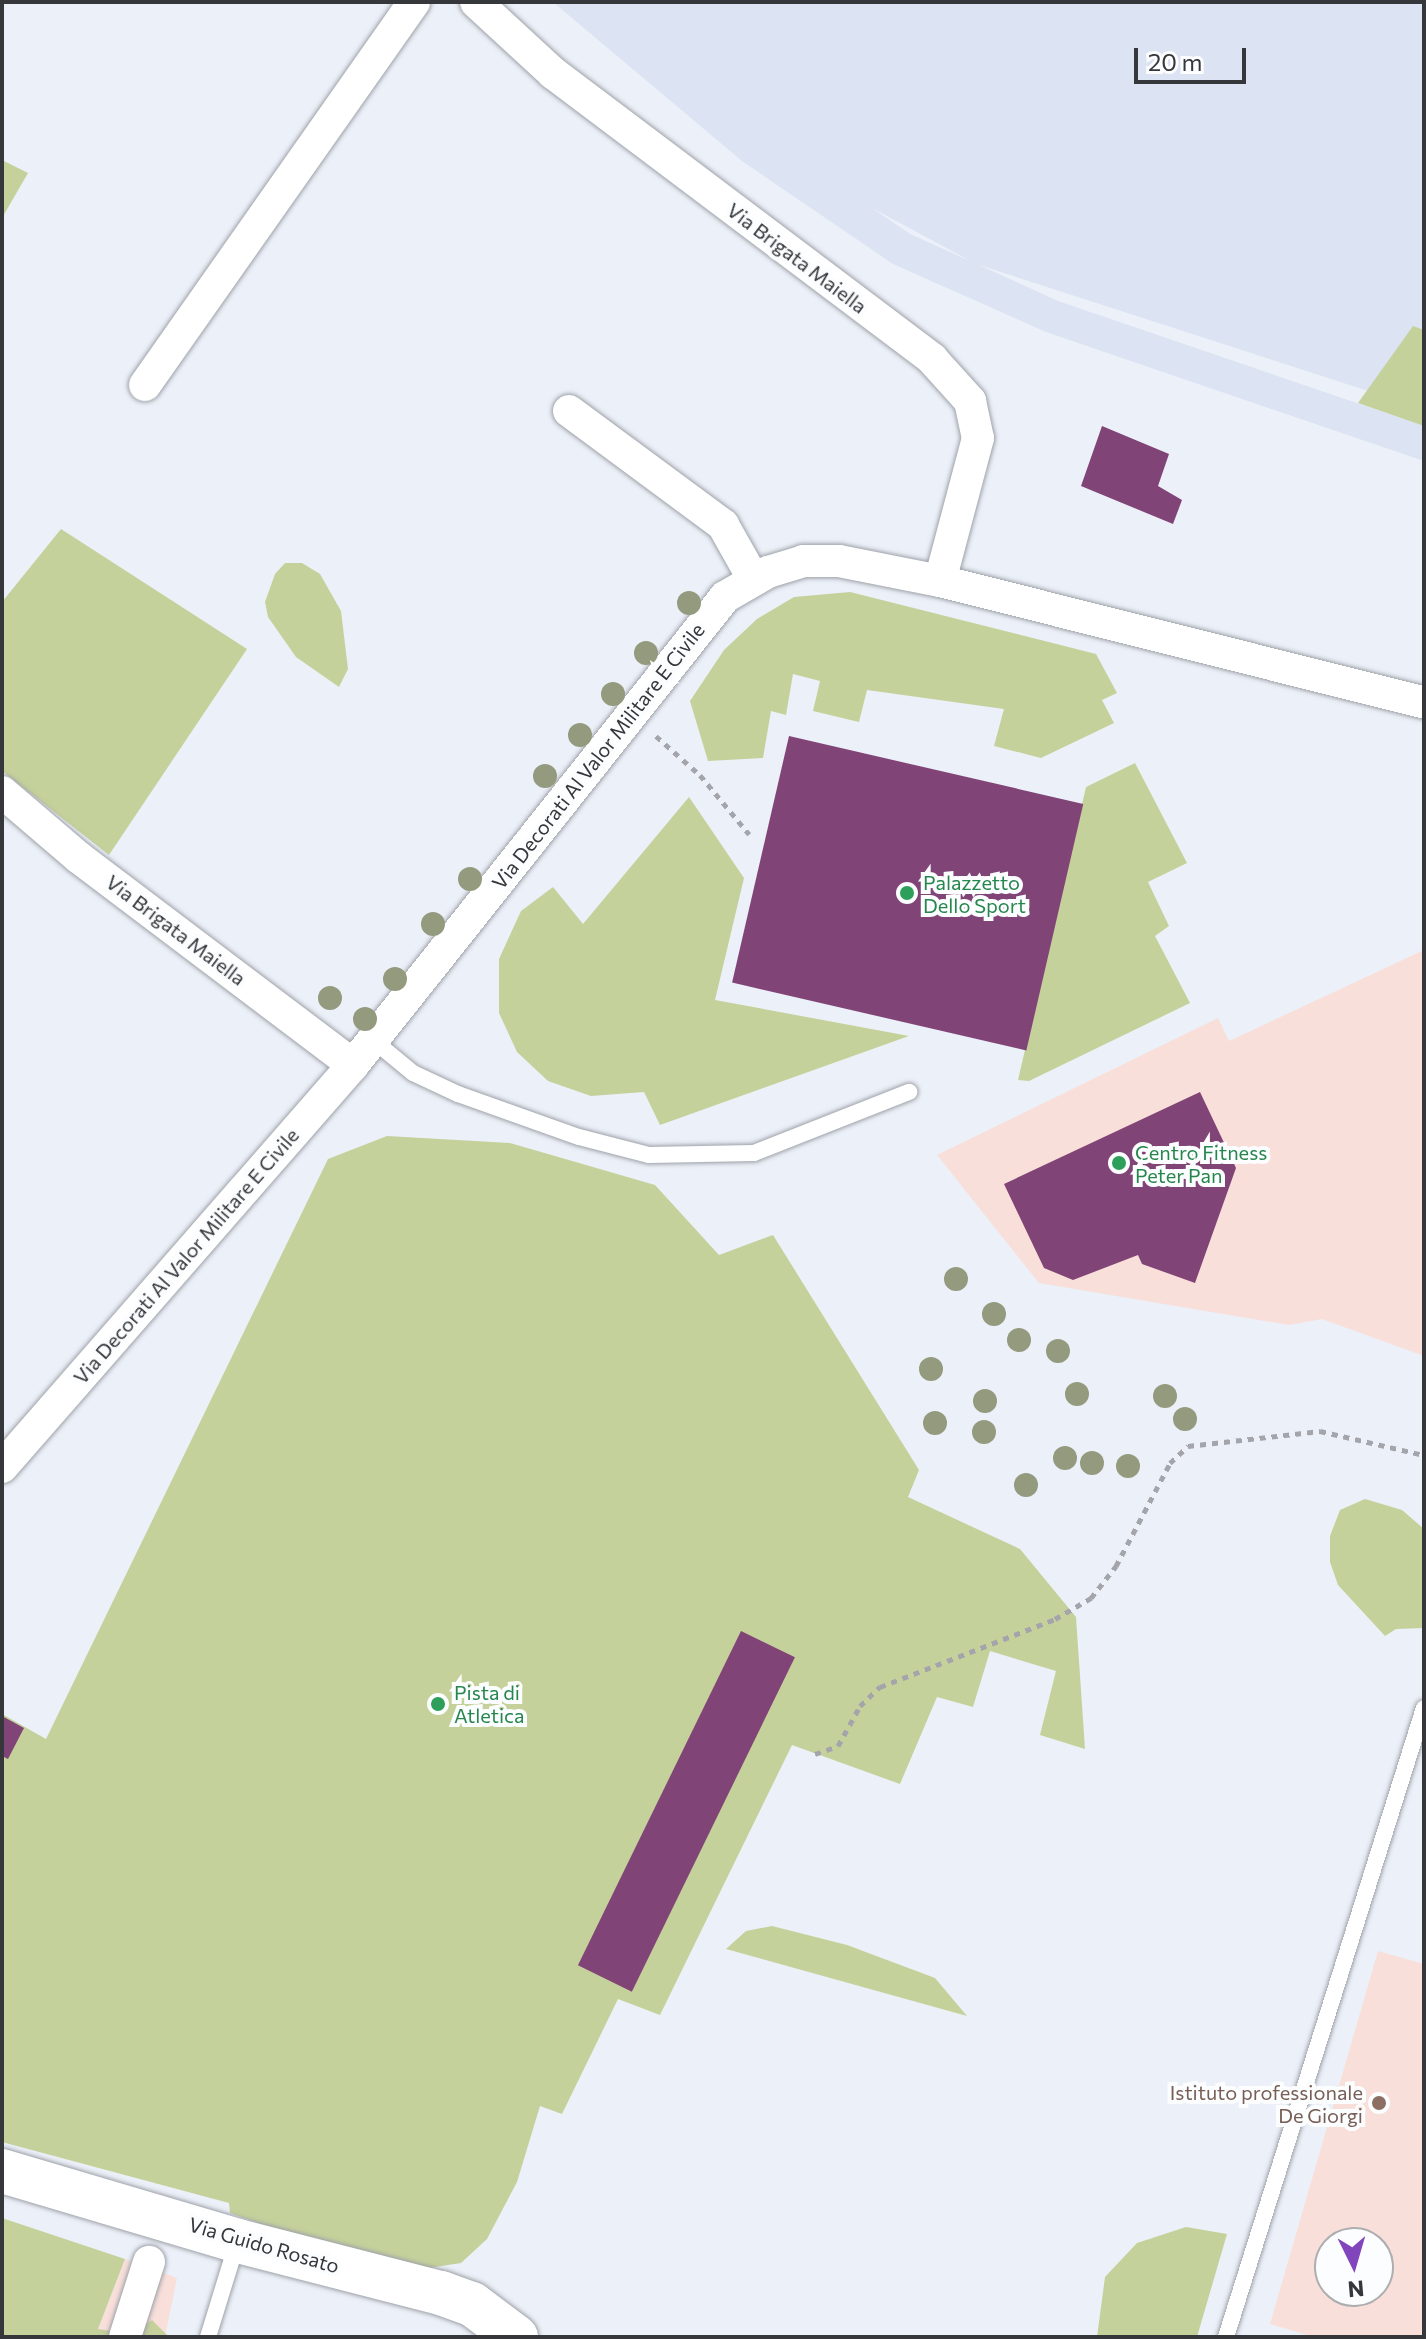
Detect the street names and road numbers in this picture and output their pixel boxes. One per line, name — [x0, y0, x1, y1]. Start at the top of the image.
street label: Via Brigata Maiella — [722, 198, 872, 318]
street label: Via Decorati Al Valor Militare E Civile — [487, 618, 709, 894]
street label: Via Brigata Maiella — [101, 870, 251, 990]
street label: Via Decorati Al Valor Militare E Civile — [68, 1123, 304, 1389]
street label: Via Guido Rosato — [186, 2212, 342, 2278]

